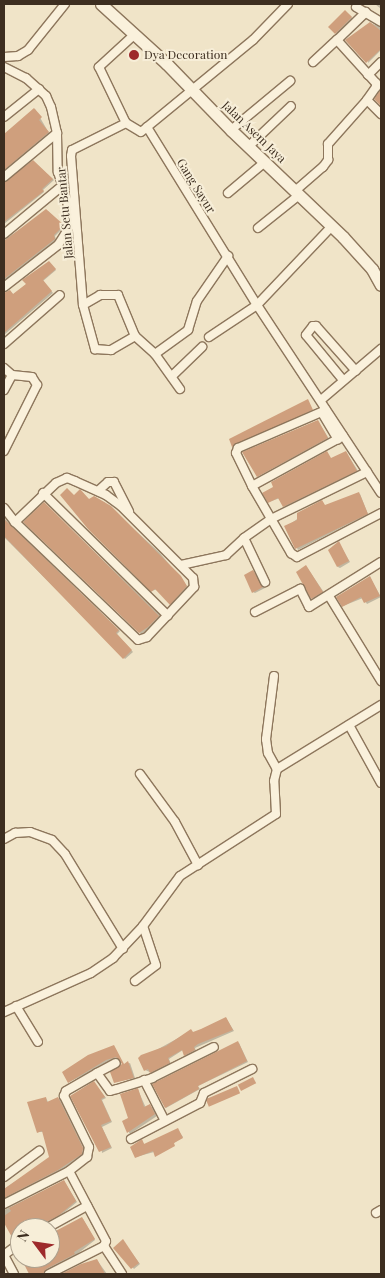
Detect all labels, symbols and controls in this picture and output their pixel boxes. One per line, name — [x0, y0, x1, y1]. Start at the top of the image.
place label: Dya Decoration — [144, 48, 228, 62]
marker: Dya Decoration — [128, 49, 140, 61]
street label: Jalan Asem Jaya — [219, 98, 289, 166]
street label: Gang Sayur — [174, 156, 218, 216]
street label: Jalan Setu Bantar — [54, 166, 76, 260]
north arrow — [10, 1218, 60, 1268]
text: N — [12, 1226, 33, 1245]

